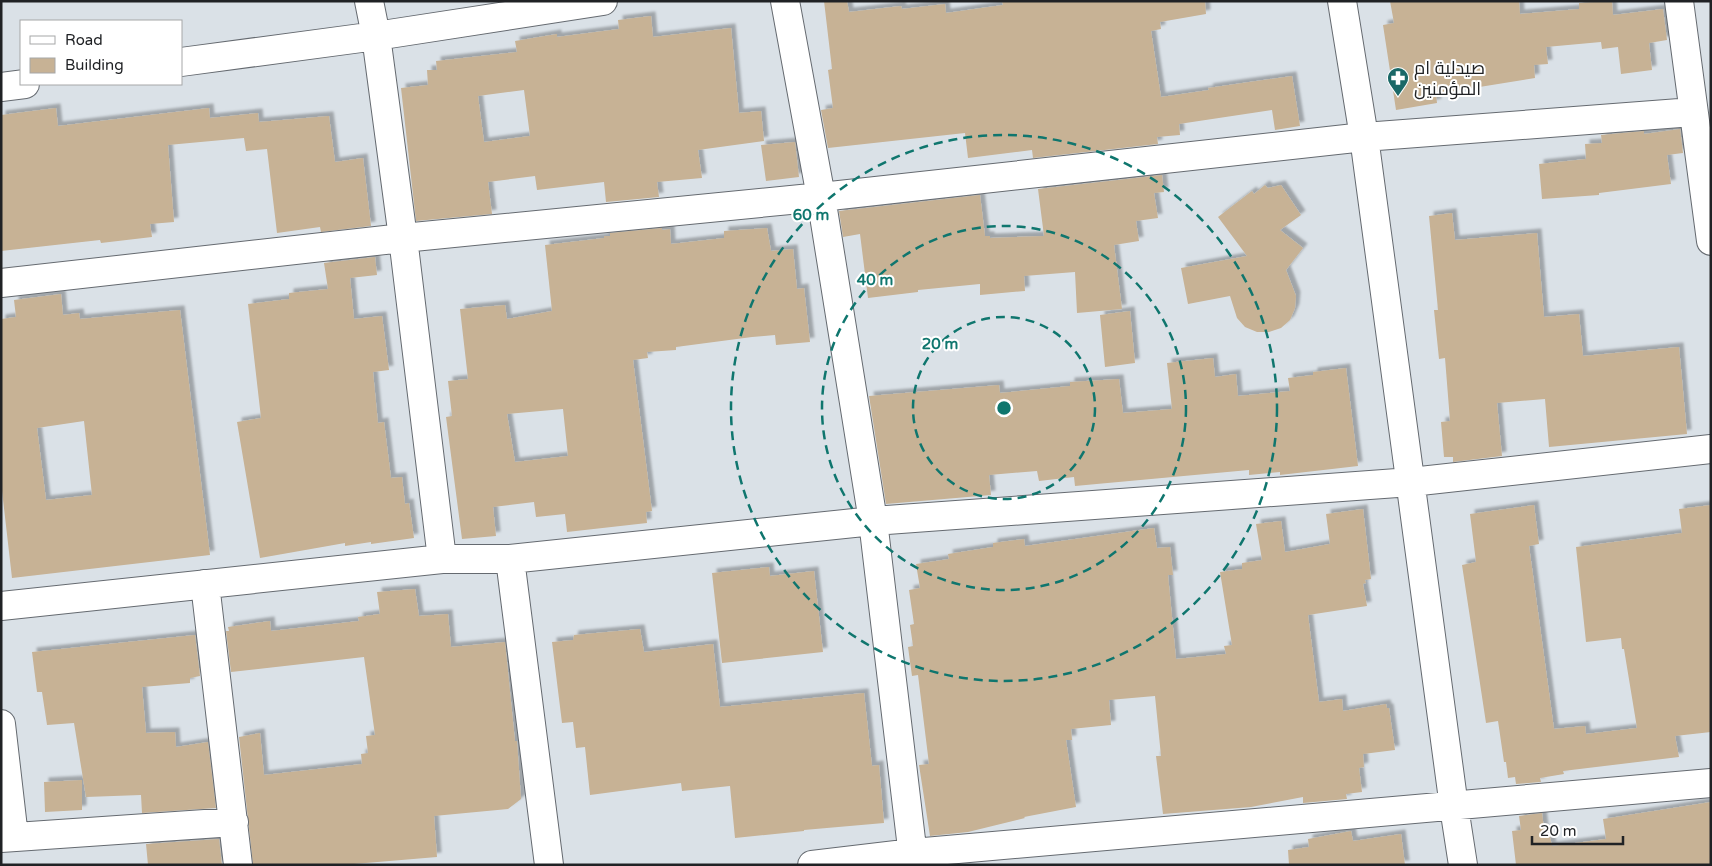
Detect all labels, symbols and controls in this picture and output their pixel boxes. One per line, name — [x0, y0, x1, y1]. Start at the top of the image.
legend — [20, 20, 182, 85]
text: Road — [65, 31, 103, 49]
text: Building — [65, 56, 124, 74]
place label: صيدلية ام المؤمنين — [1414, 57, 1485, 100]
pharmacy icon: صيدلية ام المؤمنين — [1386, 66, 1410, 97]
text: 60 m — [793, 206, 829, 224]
text: 40 m — [857, 271, 893, 289]
text: 20 m — [922, 335, 958, 353]
centre of rings — [995, 399, 1013, 417]
scale bar — [1532, 814, 1623, 846]
text: 20 m — [1540, 822, 1577, 840]

